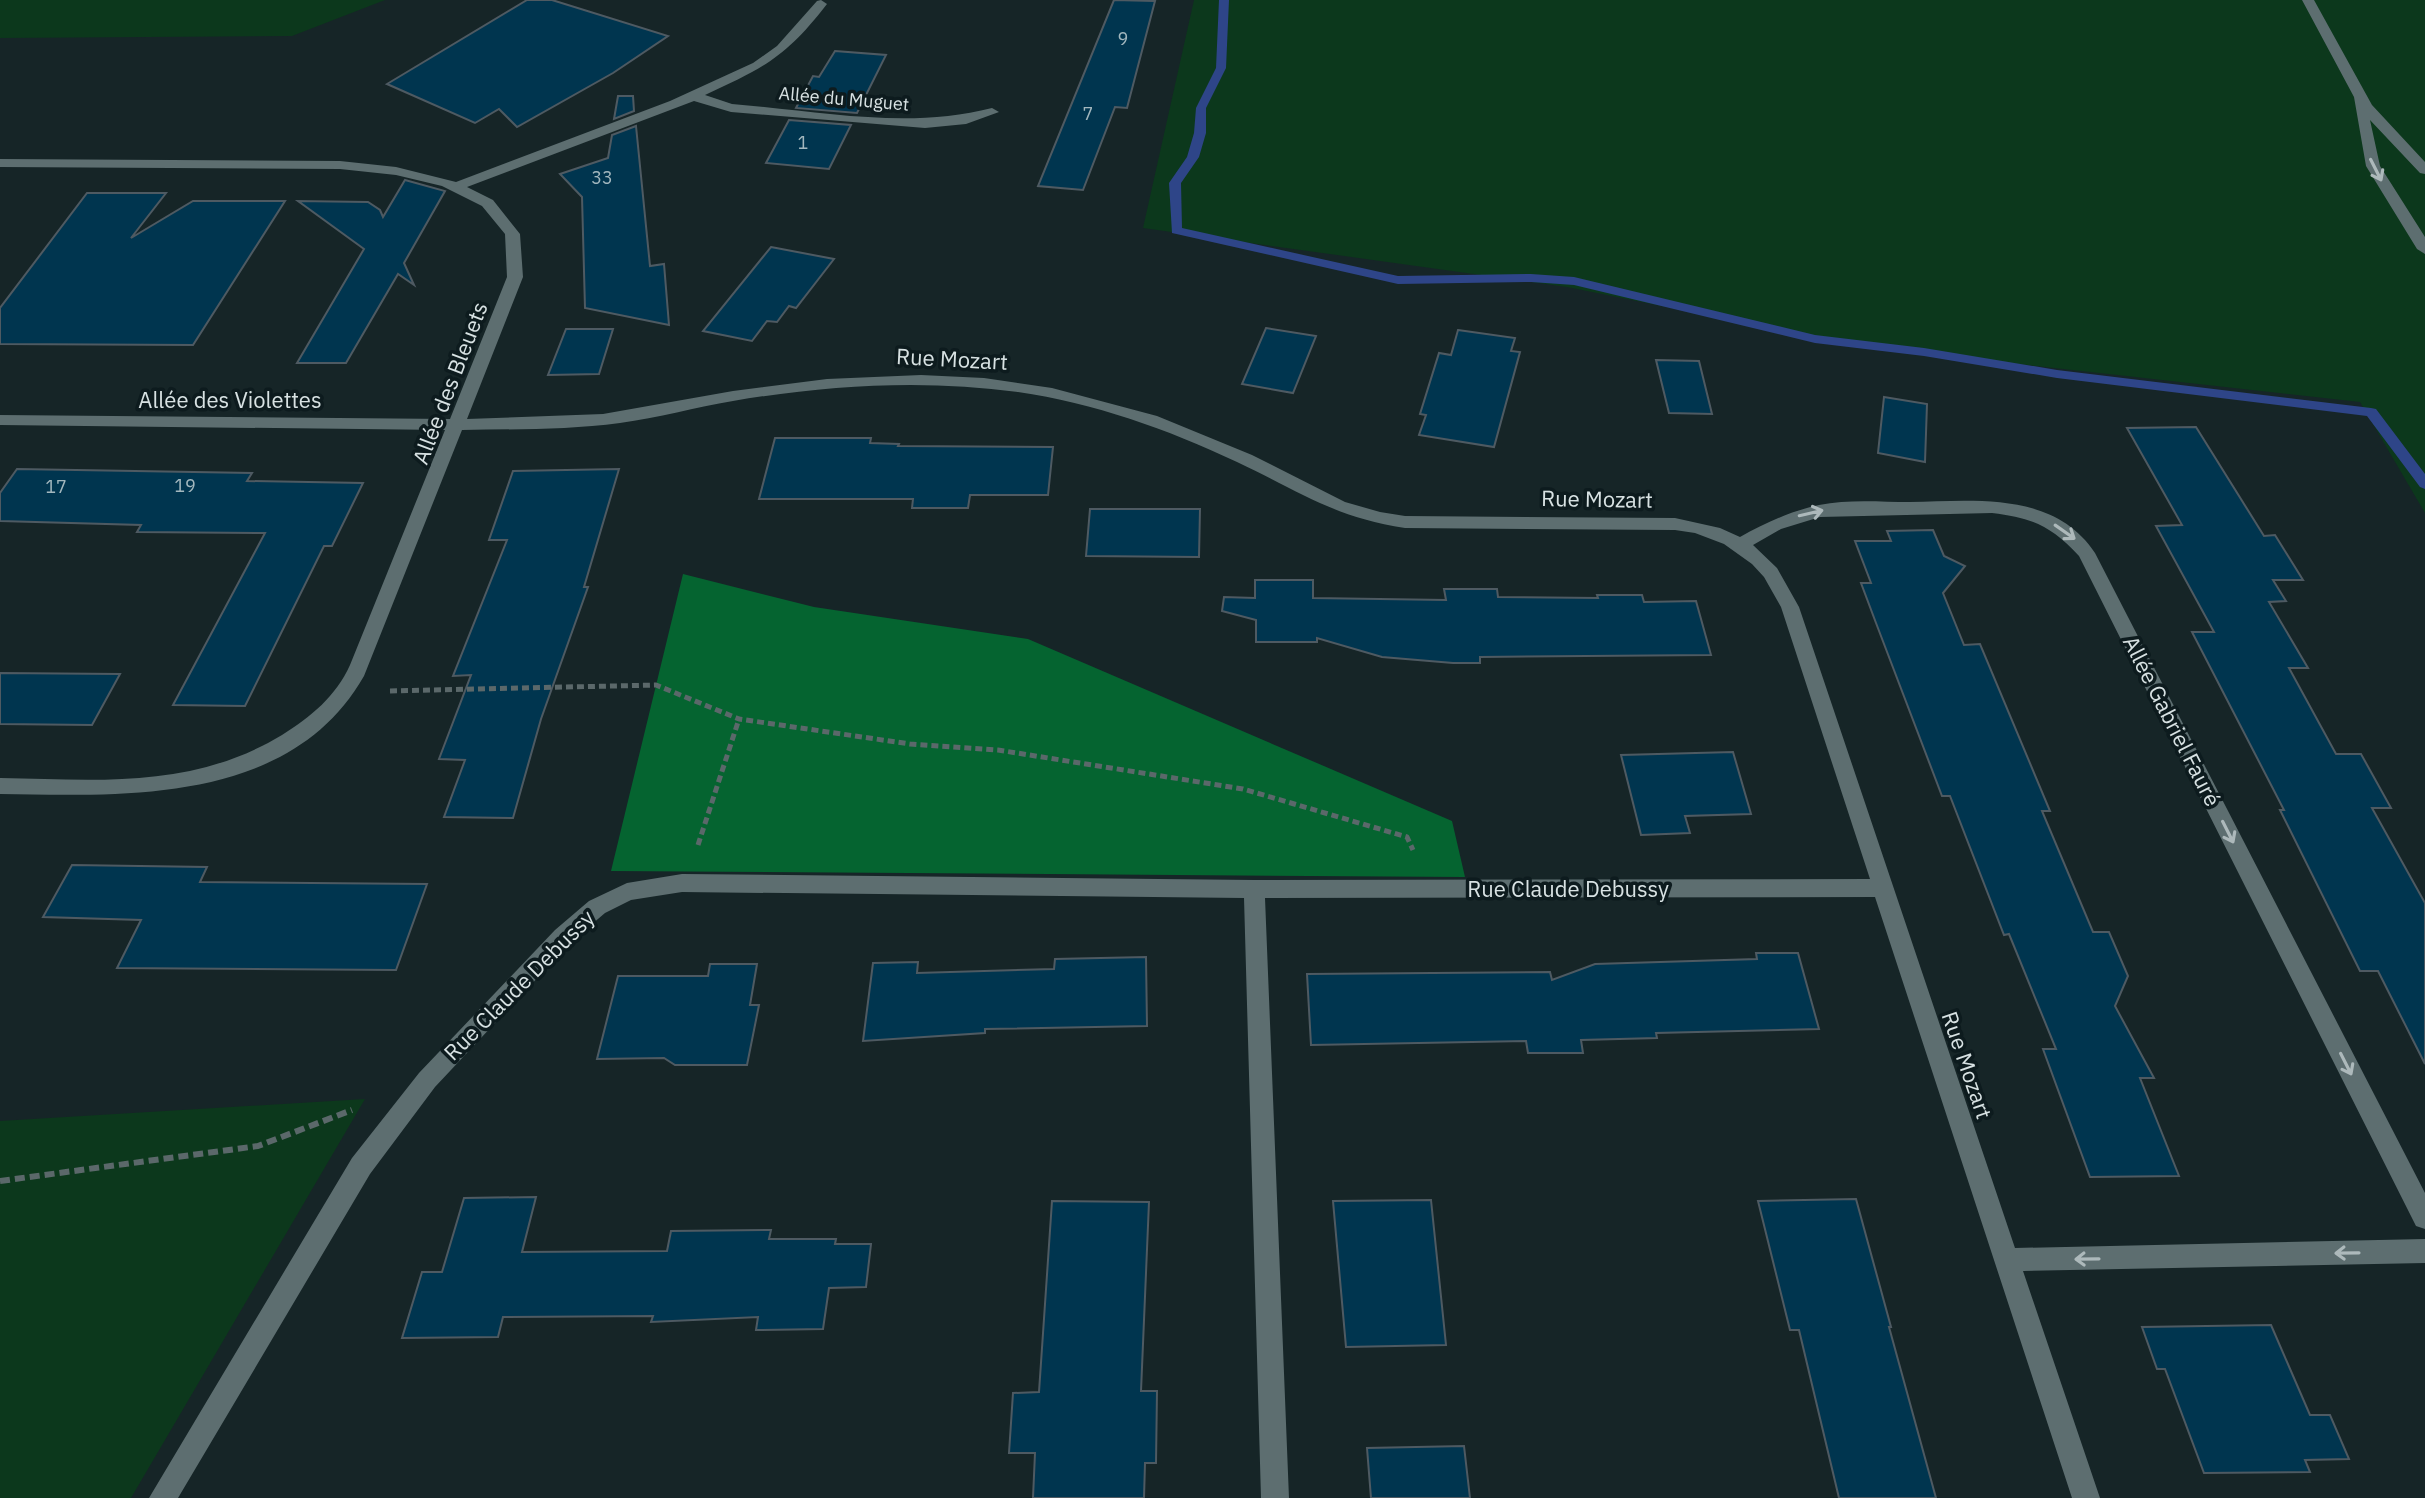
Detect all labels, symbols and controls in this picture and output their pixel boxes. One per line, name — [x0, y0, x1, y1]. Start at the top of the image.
house number: 9 — [1118, 27, 1128, 50]
street label: Allée du Muguet — [778, 81, 910, 116]
house number: 7 — [1083, 102, 1093, 125]
house number: 1 — [798, 131, 808, 154]
one-way arrow — [2368, 158, 2384, 181]
house number: 33 — [591, 166, 613, 189]
street label: Allée des Bleuets — [405, 298, 494, 468]
street label: Rue Mozart — [895, 341, 1009, 376]
street label: Allée des Violettes — [138, 385, 322, 414]
house number: 19 — [174, 474, 196, 497]
house number: 17 — [45, 475, 67, 498]
street label: Rue Mozart — [1541, 483, 1653, 514]
one-way arrow — [1797, 505, 1823, 520]
one-way arrow — [2053, 524, 2075, 540]
street label: Allée Gabriel Fauré — [2117, 631, 2228, 811]
one-way arrow — [2221, 820, 2237, 844]
street label: Rue Claude Debussy — [1467, 874, 1669, 903]
street label: Rue Claude Debussy — [437, 903, 600, 1066]
street label: Rue Mozart — [1936, 1007, 1999, 1122]
one-way arrow — [2339, 1051, 2355, 1075]
one-way arrow — [2334, 1245, 2361, 1260]
one-way arrow — [2074, 1251, 2101, 1266]

